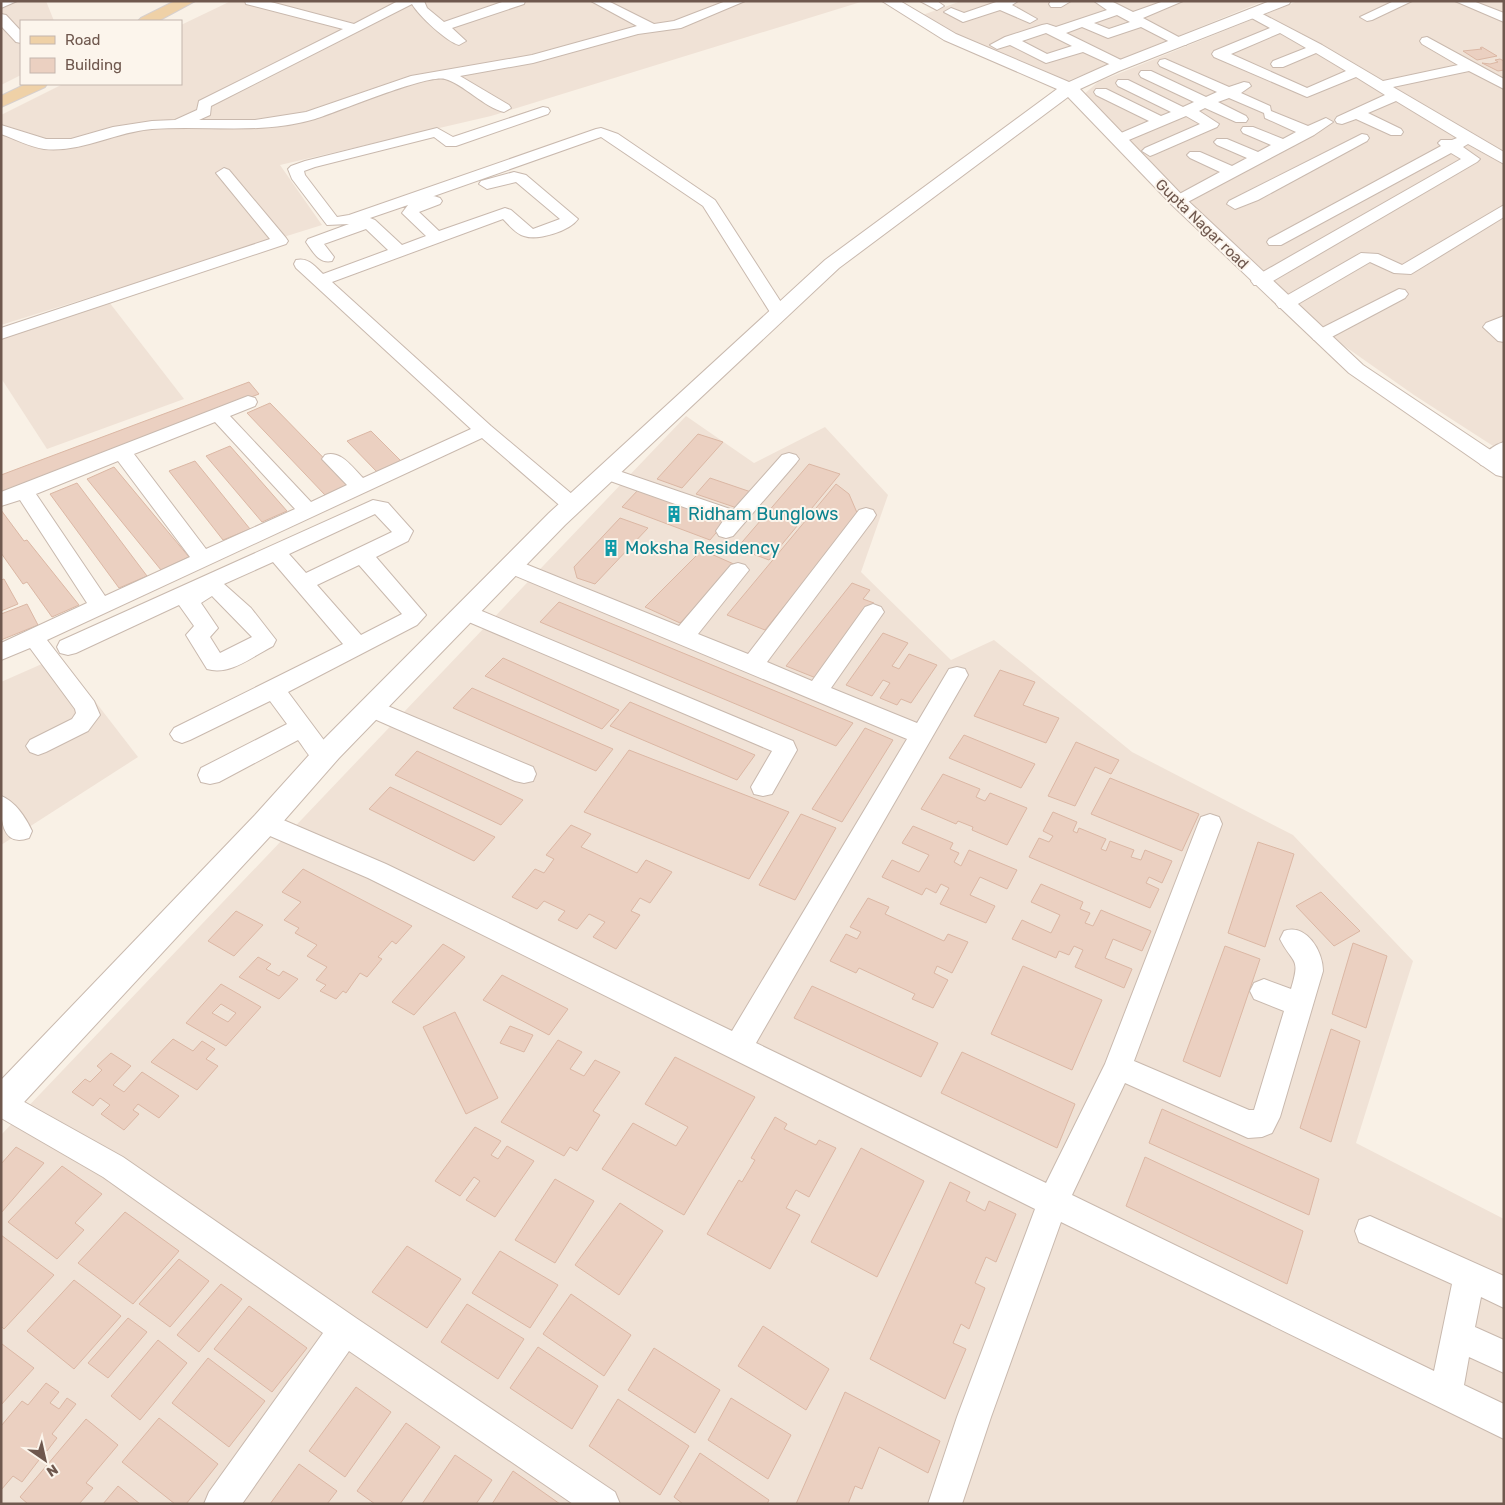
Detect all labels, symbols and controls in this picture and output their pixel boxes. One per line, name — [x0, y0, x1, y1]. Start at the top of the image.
legend — [20, 20, 182, 85]
text: Road — [65, 31, 101, 49]
text: Building — [65, 56, 122, 74]
street label: Gupta Nagar road — [1152, 175, 1252, 273]
place label: Ridham Bunglows — [688, 503, 839, 525]
building icon: Ridham Bunglows — [664, 504, 684, 524]
place label: Moksha Residency — [625, 537, 780, 559]
building icon: Moksha Residency — [601, 538, 621, 558]
north arrow — [20, 1435, 70, 1485]
text: N — [43, 1460, 61, 1480]

